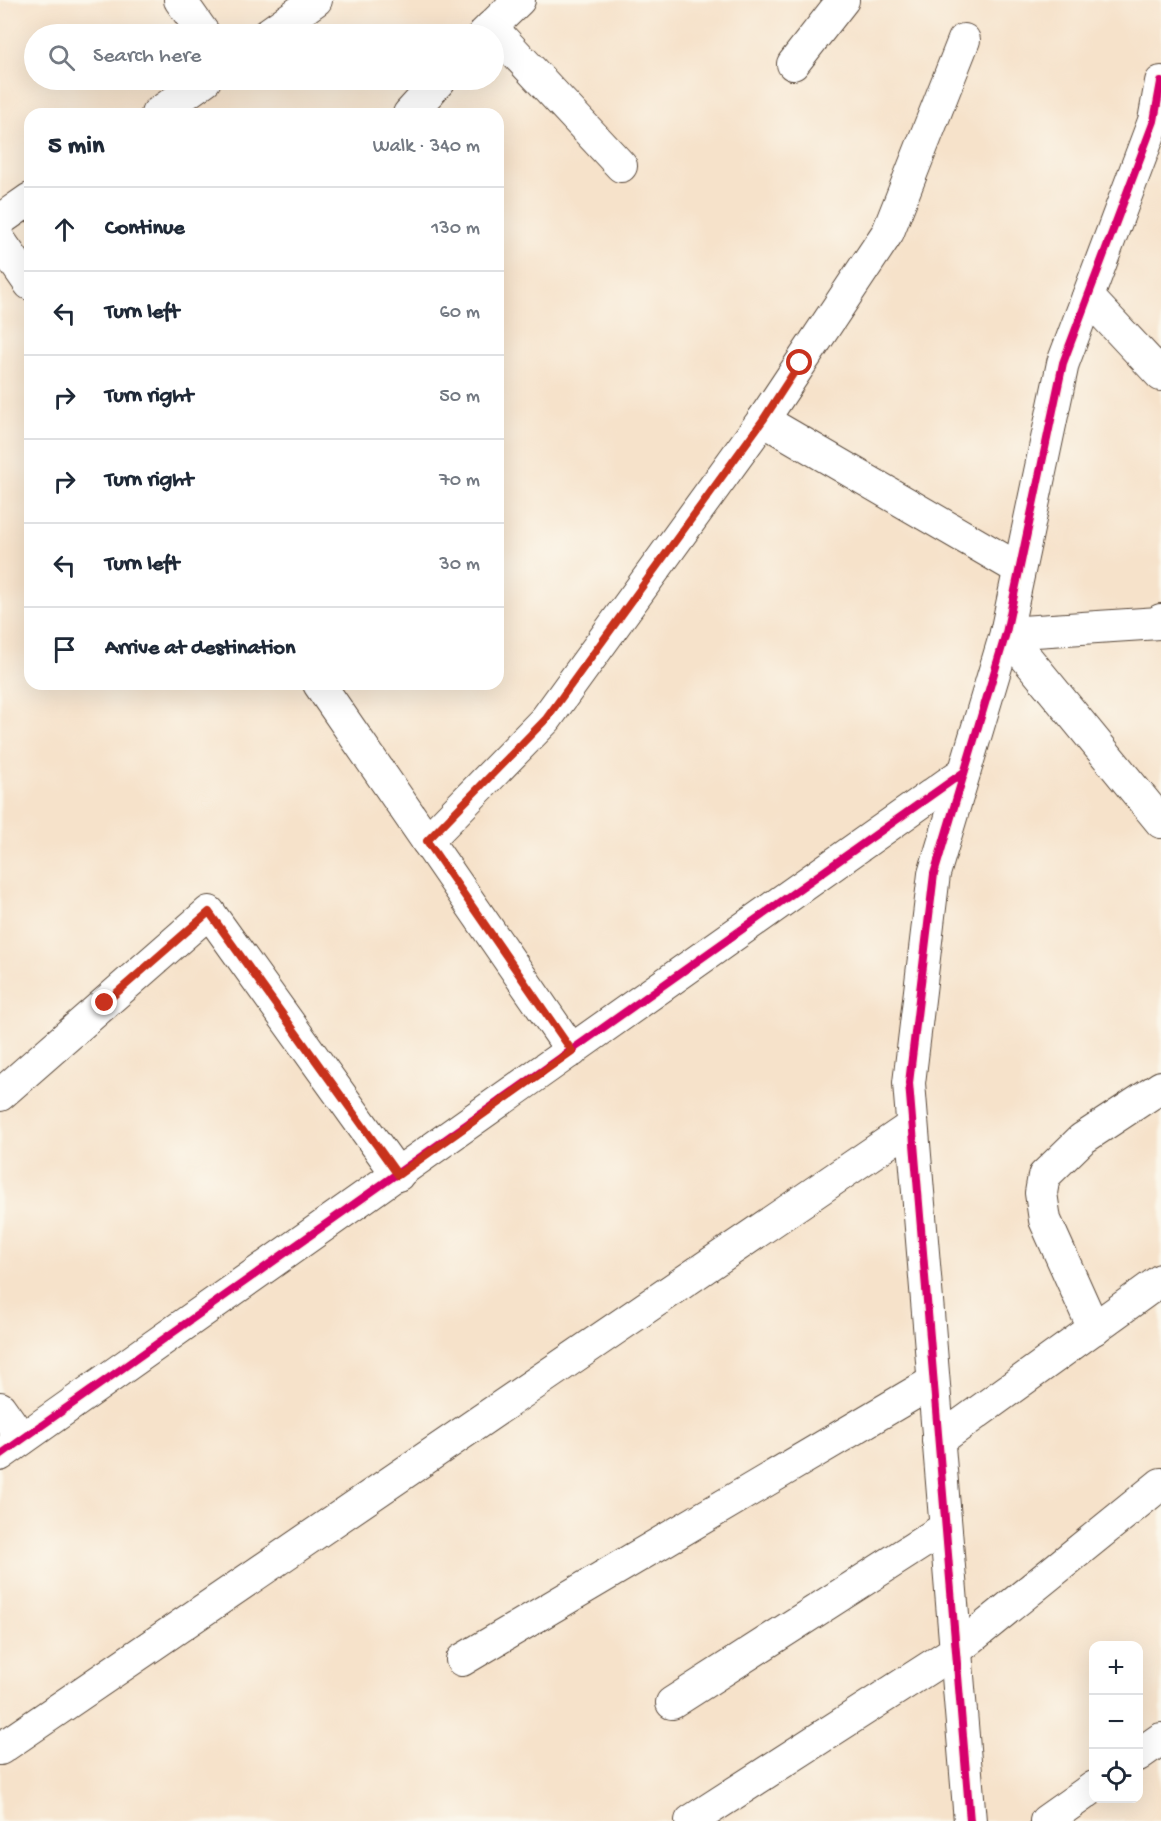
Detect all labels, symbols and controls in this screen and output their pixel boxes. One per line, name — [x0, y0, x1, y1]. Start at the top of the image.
search box — [24, 24, 504, 90]
icon: search — [45, 41, 78, 74]
text: Search here — [93, 44, 201, 70]
text: 5 min — [48, 132, 104, 163]
text: Walk · 340 m — [373, 136, 480, 159]
icon: ahead — [48, 213, 81, 246]
text: Continue — [105, 216, 185, 242]
text: 130 m — [431, 218, 480, 241]
icon: left — [48, 297, 81, 330]
text: Turn left — [105, 300, 179, 326]
text: 60 m — [440, 302, 480, 325]
route start — [786, 349, 812, 375]
icon: right — [48, 381, 81, 414]
text: Turn right — [105, 384, 193, 410]
text: 50 m — [439, 386, 480, 409]
icon: right — [48, 465, 81, 498]
text: Turn right — [105, 468, 193, 494]
text: 70 m — [439, 470, 480, 493]
icon: left — [48, 549, 81, 582]
text: Turn left — [105, 552, 179, 578]
text: 30 m — [439, 554, 480, 577]
icon: arrive — [48, 633, 81, 666]
text: Arrive at destination — [105, 636, 295, 662]
route end — [91, 989, 117, 1015]
map controls — [1089, 1641, 1143, 1803]
button: + — [1089, 1641, 1143, 1695]
button: − — [1089, 1695, 1143, 1749]
button: locate — [1089, 1749, 1143, 1803]

